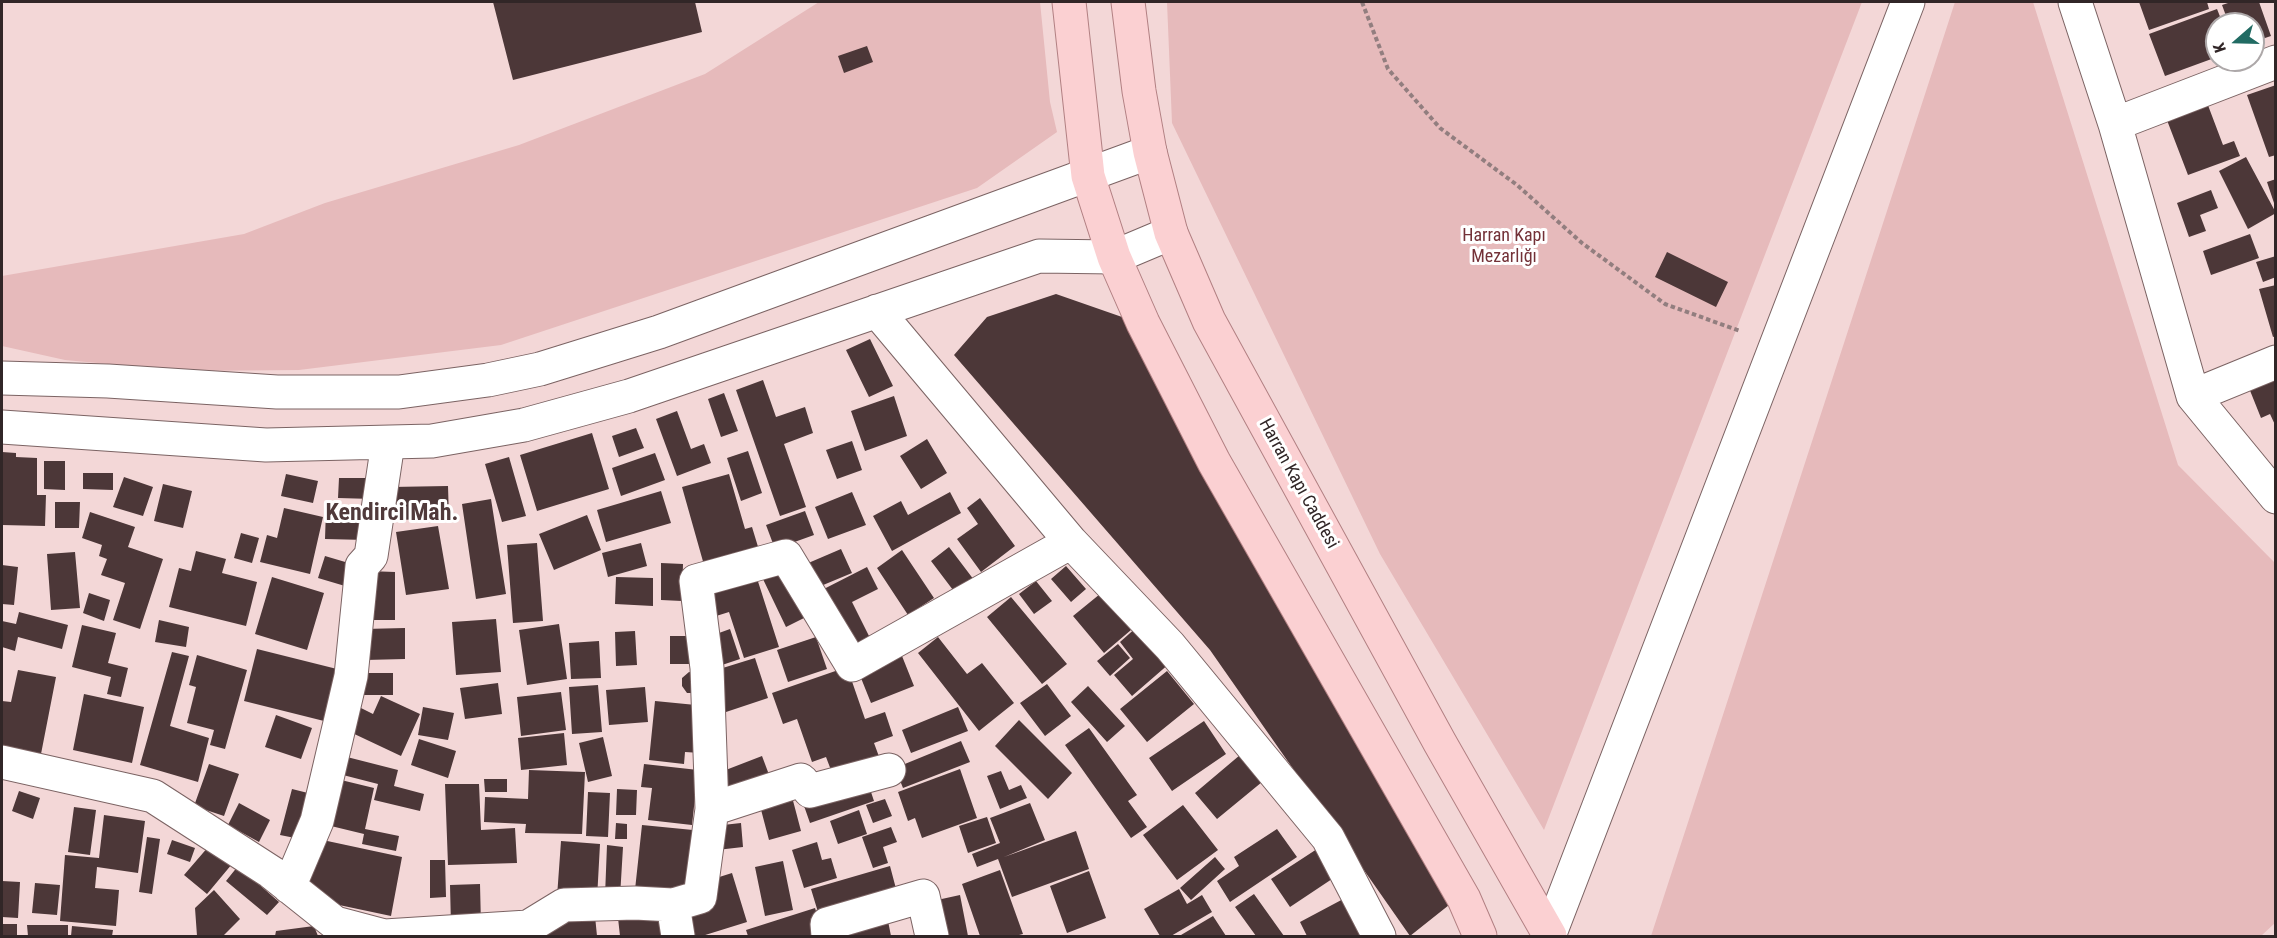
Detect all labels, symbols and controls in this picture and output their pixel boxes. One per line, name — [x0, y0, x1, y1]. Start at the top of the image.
north arrow — [2205, 12, 2265, 72]
text: K — [2209, 40, 2230, 55]
park label: Harran Kapı Mezarlığı — [1462, 225, 1546, 268]
street label: Harran Kapı Caddesi — [1253, 415, 1343, 553]
district label: Kendirci Mah. — [326, 500, 458, 528]

